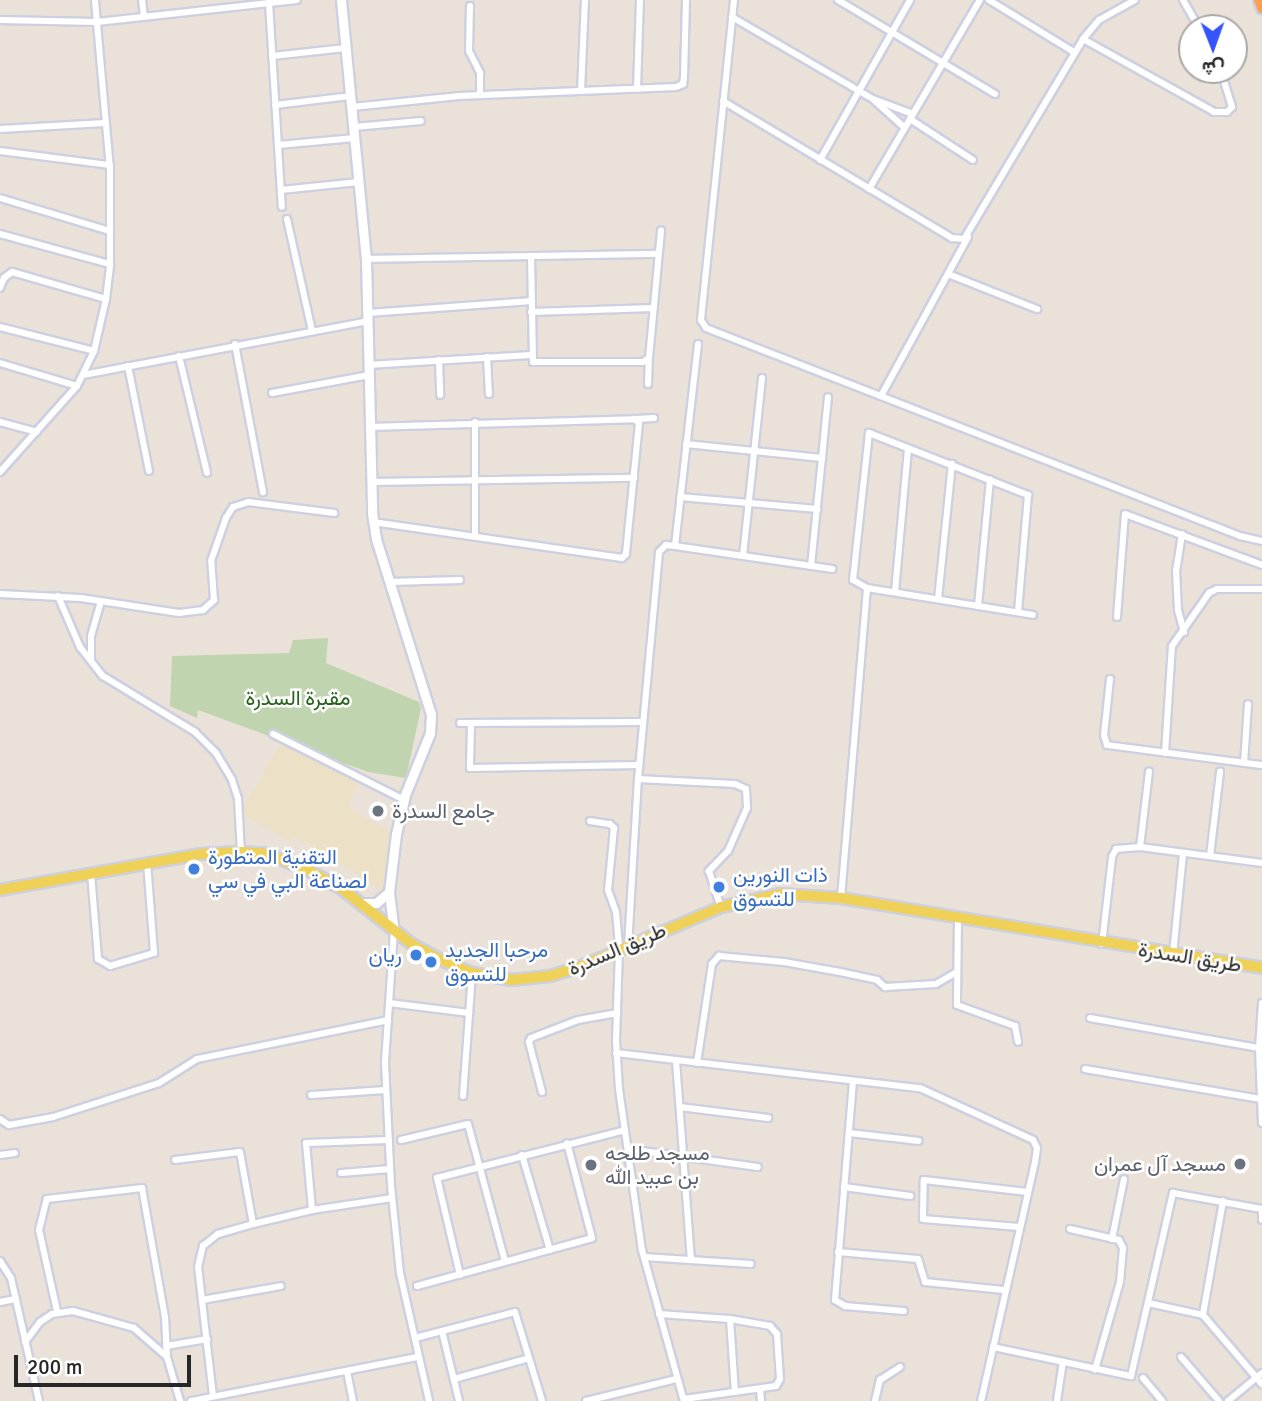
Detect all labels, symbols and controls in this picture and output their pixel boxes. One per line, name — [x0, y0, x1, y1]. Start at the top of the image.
north arrow — [1178, 14, 1248, 84]
text: ش — [1202, 56, 1225, 80]
park label: مقبرة السدرة — [246, 685, 350, 711]
place label: جامع السدرة — [392, 798, 495, 824]
marker: جامع السدرة — [370, 803, 386, 819]
place label: التقنية المتطورة لصناعة البي في سي — [208, 844, 368, 894]
marker: التقنية المتطورة لصناعة البي في سي — [186, 861, 202, 877]
place label: ذات النورين للتسوق — [733, 862, 828, 912]
marker: ذات النورين للتسوق — [711, 879, 727, 895]
street label: طريق السدرة — [564, 917, 670, 981]
street label: طريق السدرة — [1137, 936, 1243, 978]
place label: مرحبا الجديد للتسوق — [445, 937, 548, 987]
place label: ريان — [369, 942, 402, 968]
marker: ريان — [408, 947, 424, 963]
marker: مرحبا الجديد للتسوق — [423, 954, 439, 970]
place label: مسجد طلحه بن عبيد الله — [605, 1140, 710, 1190]
place label: مسجد آل عمران — [1094, 1151, 1226, 1177]
marker: مسجد آل عمران — [1232, 1156, 1248, 1172]
marker: مسجد طلحه بن عبيد الله — [583, 1157, 599, 1173]
scale bar — [18, 1342, 194, 1386]
text: 200 m — [27, 1354, 82, 1380]

